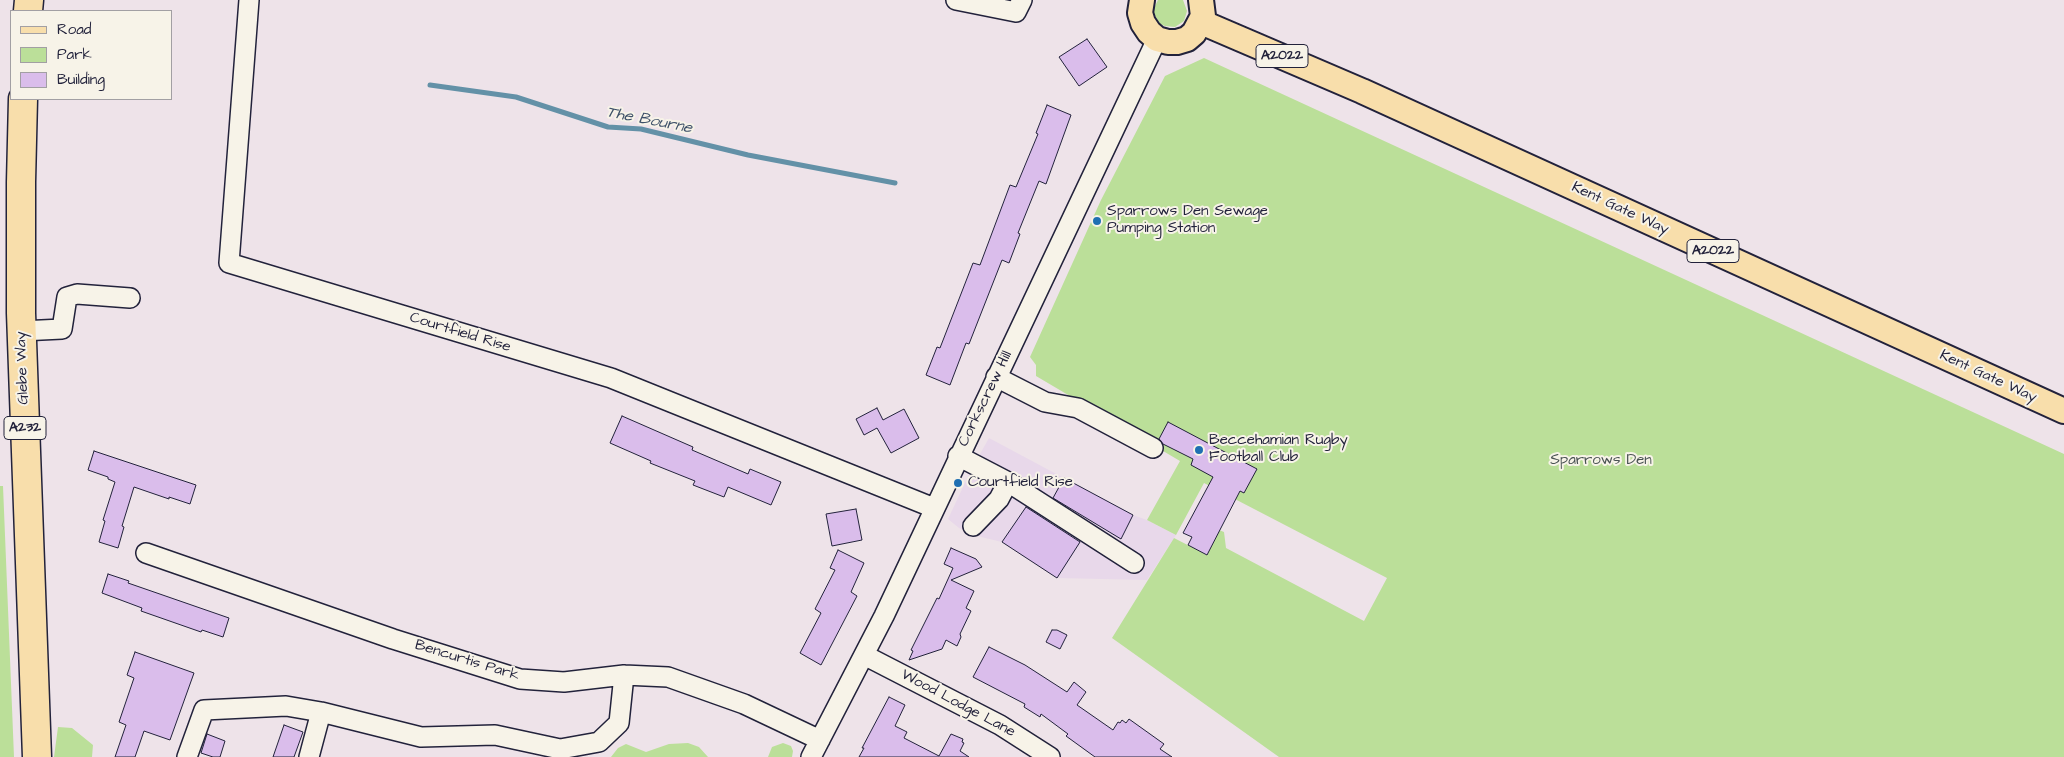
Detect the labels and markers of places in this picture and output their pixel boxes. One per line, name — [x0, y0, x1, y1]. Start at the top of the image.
place label: Sparrows Den Sewage Pumping Station — [1107, 203, 1268, 238]
marker: Sparrows Den Sewage Pumping Station — [1091, 215, 1103, 227]
place label: Beccehamian Rugby Football Club — [1209, 432, 1348, 467]
marker: Beccehamian Rugby Football Club — [1193, 444, 1205, 456]
place label: Courtfield Rise — [968, 474, 1073, 492]
marker: Courtfield Rise — [952, 477, 964, 489]

